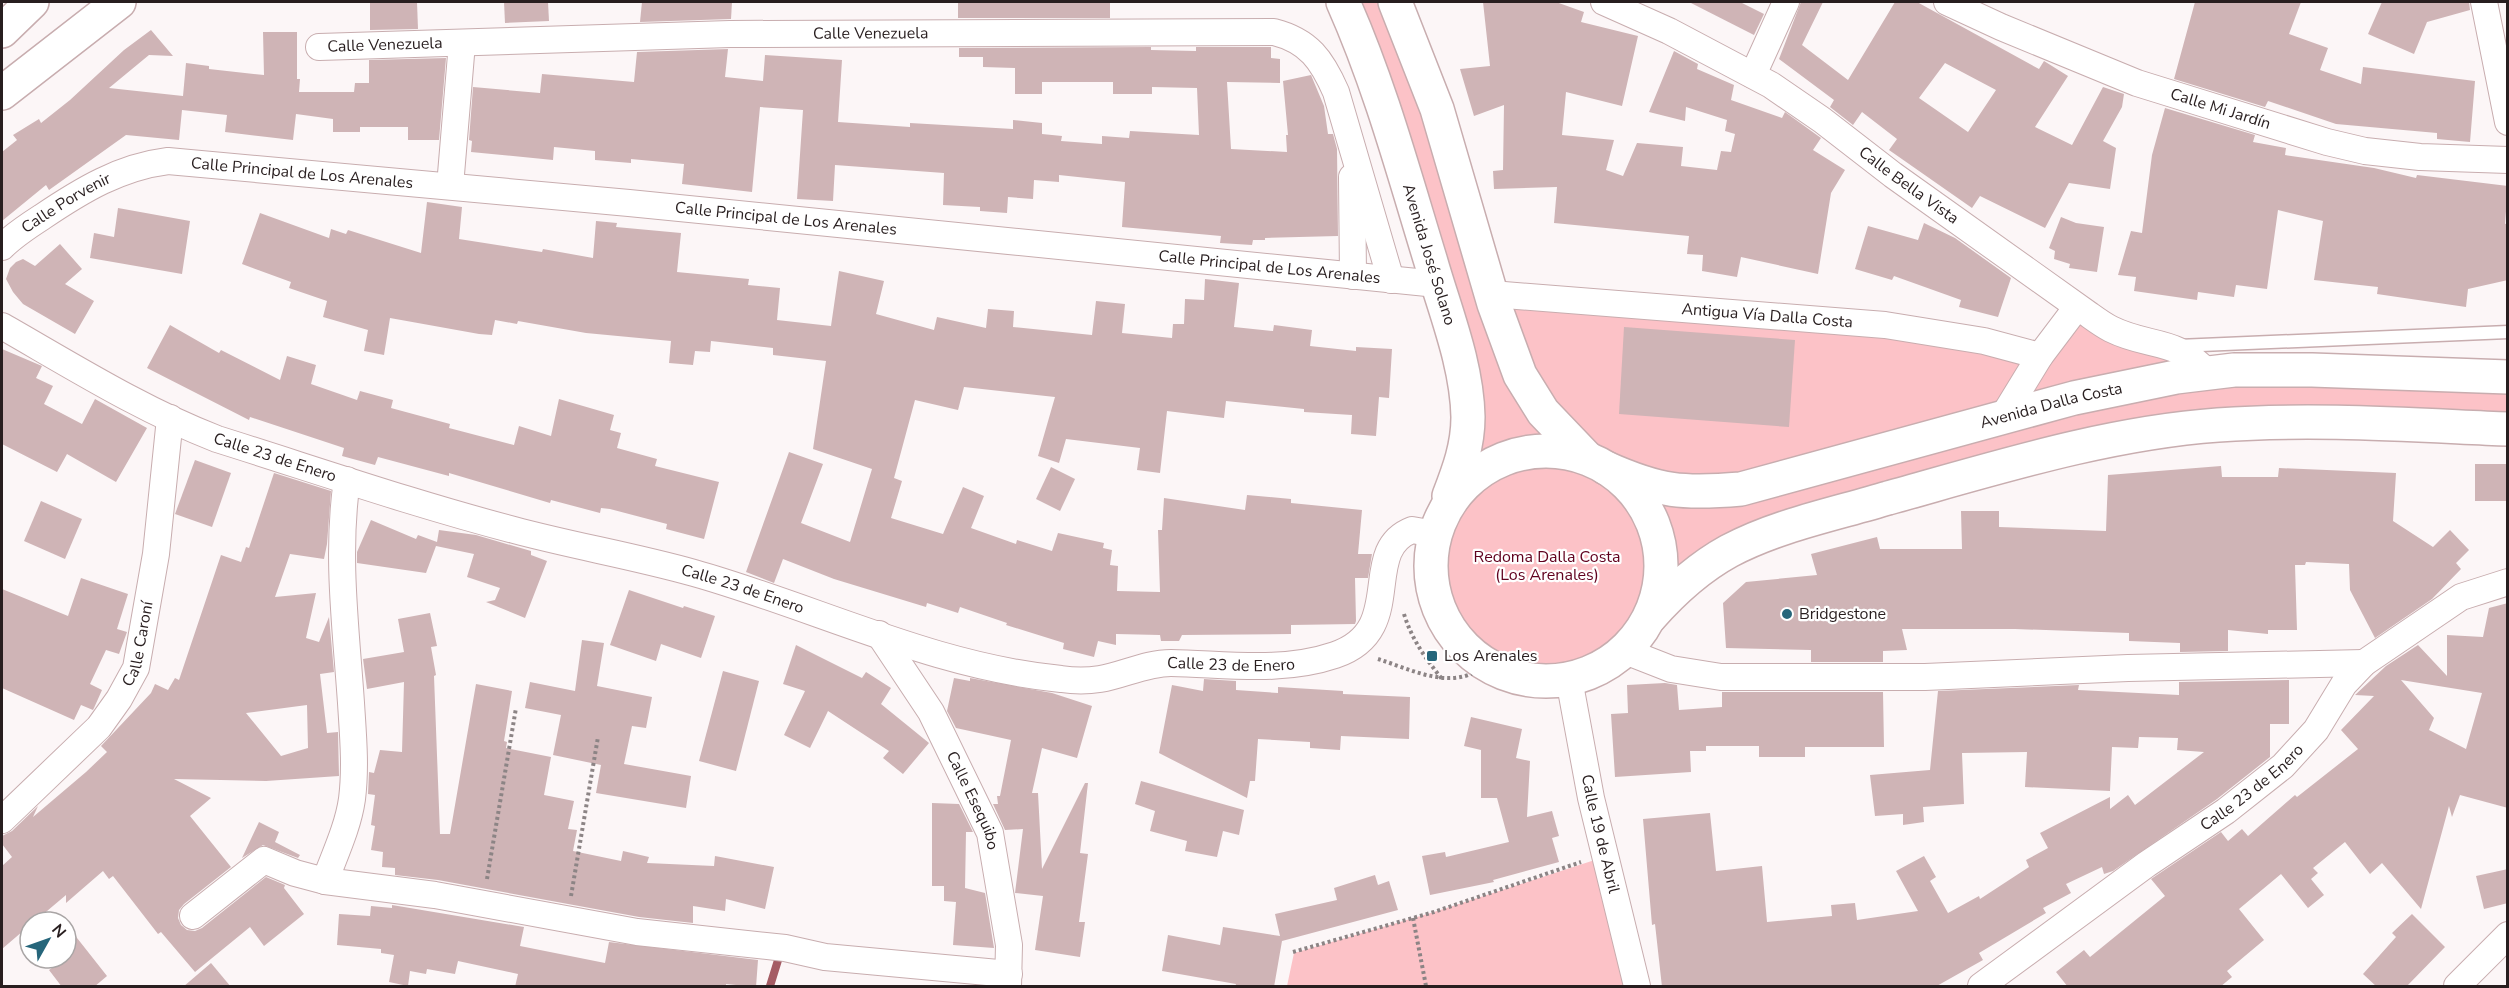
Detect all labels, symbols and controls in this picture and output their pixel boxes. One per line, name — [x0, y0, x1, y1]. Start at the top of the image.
street label: Calle Venezuela — [813, 22, 929, 45]
street label: Calle Venezuela — [327, 32, 443, 58]
street label: Calle Mi Jardín — [2168, 83, 2273, 135]
street label: Calle Bella Vista — [1854, 141, 1963, 229]
street label: Calle Principal de Los Arenales — [190, 152, 414, 194]
street label: Calle Porvenir — [17, 167, 115, 239]
street label: Avenida José Solano — [1397, 181, 1461, 328]
street label: Calle Principal de Los Arenales — [674, 197, 898, 241]
street label: Calle Principal de Los Arenales — [1157, 245, 1382, 289]
street label: Antigua Vía Dalla Costa — [1681, 298, 1854, 333]
street label: Avenida Dalla Costa — [1978, 377, 2124, 434]
street label: Calle 23 de Enero — [211, 428, 339, 488]
park label: Redoma Dalla Costa (Los Arenales) — [1474, 546, 1620, 586]
street label: Calle 23 de Enero — [679, 559, 807, 619]
street label: Calle Caroní — [117, 598, 159, 691]
place label: Bridgestone — [1799, 603, 1886, 625]
marker: Bridgestone — [1780, 607, 1794, 621]
place label: Los Arenales — [1444, 645, 1538, 667]
marker: Los Arenales — [1425, 649, 1439, 663]
street label: Calle 23 de Enero — [1167, 652, 1296, 677]
street label: Calle 23 de Enero — [2196, 739, 2309, 836]
street label: Calle Esequibo — [941, 748, 1004, 852]
street label: Calle 19 de Abril — [1576, 773, 1625, 896]
north arrow — [18, 910, 78, 970]
text: N — [46, 919, 71, 943]

